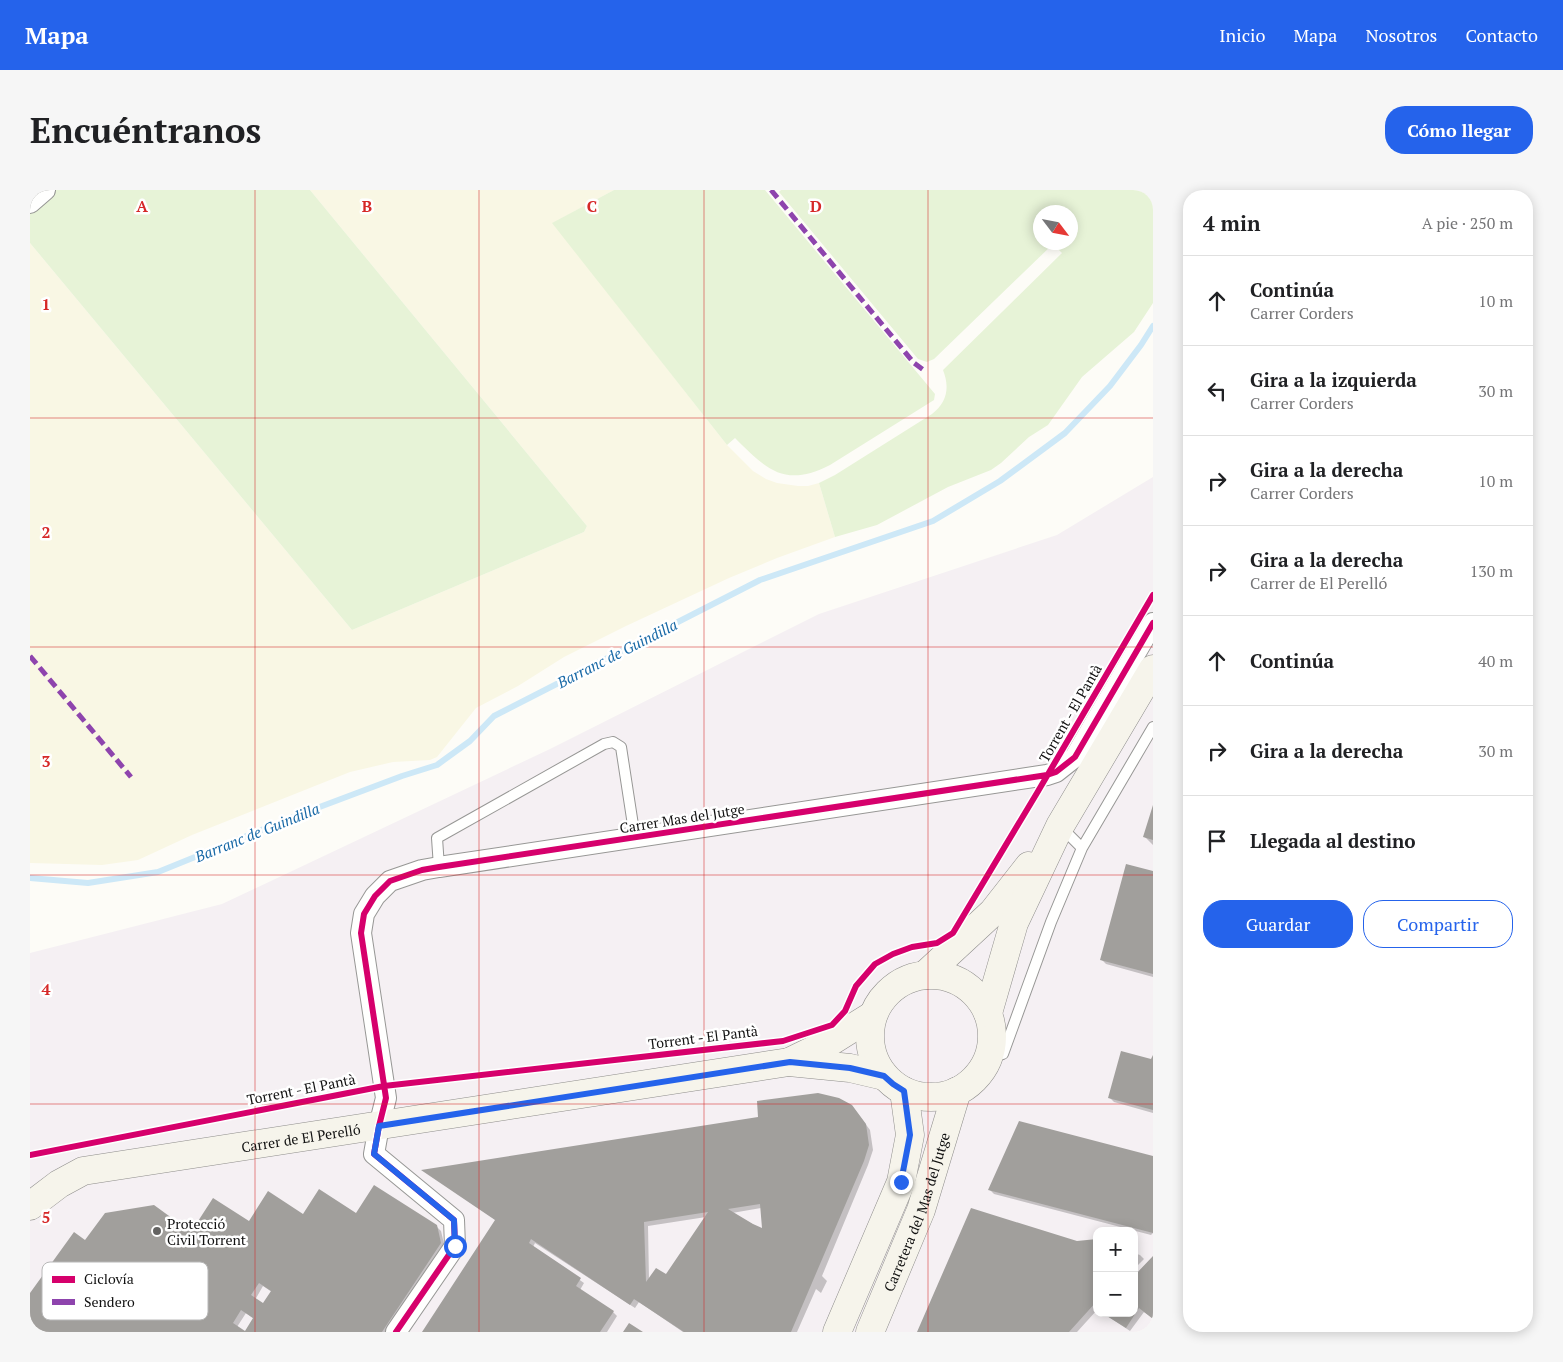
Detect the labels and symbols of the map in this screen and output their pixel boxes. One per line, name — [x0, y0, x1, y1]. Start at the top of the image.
text: A — [136, 195, 148, 217]
text: B — [362, 195, 372, 217]
text: C — [587, 195, 597, 217]
text: D — [810, 195, 822, 217]
north arrow — [1033, 205, 1078, 250]
text: 1 — [41, 293, 51, 315]
text: 2 — [41, 521, 51, 543]
water label: Barranc de Guindilla — [553, 614, 681, 692]
street label: Torrent - El Pantà — [1034, 661, 1106, 765]
text: 3 — [41, 750, 51, 772]
water label: Barranc de Guindilla — [191, 798, 322, 866]
street label: Carrer Mas del Jutge — [618, 799, 746, 837]
text: 4 — [41, 978, 51, 1000]
street label: Torrent - El Pantà — [647, 1021, 759, 1053]
street label: Torrent - El Pantà — [245, 1069, 357, 1109]
street label: Carrer de El Perelló — [240, 1119, 362, 1156]
street label: Carretera del Mas del Jutge — [879, 1130, 953, 1294]
route end — [890, 1171, 913, 1194]
text: 5 — [41, 1206, 51, 1228]
place label: Protecció Civil Torrent — [167, 1214, 247, 1249]
marker: Protecció Civil Torrent — [151, 1225, 163, 1237]
route start — [444, 1235, 467, 1258]
legend — [42, 1262, 208, 1320]
text: Ciclovía — [84, 1269, 134, 1288]
text: Sendero — [84, 1292, 135, 1311]

